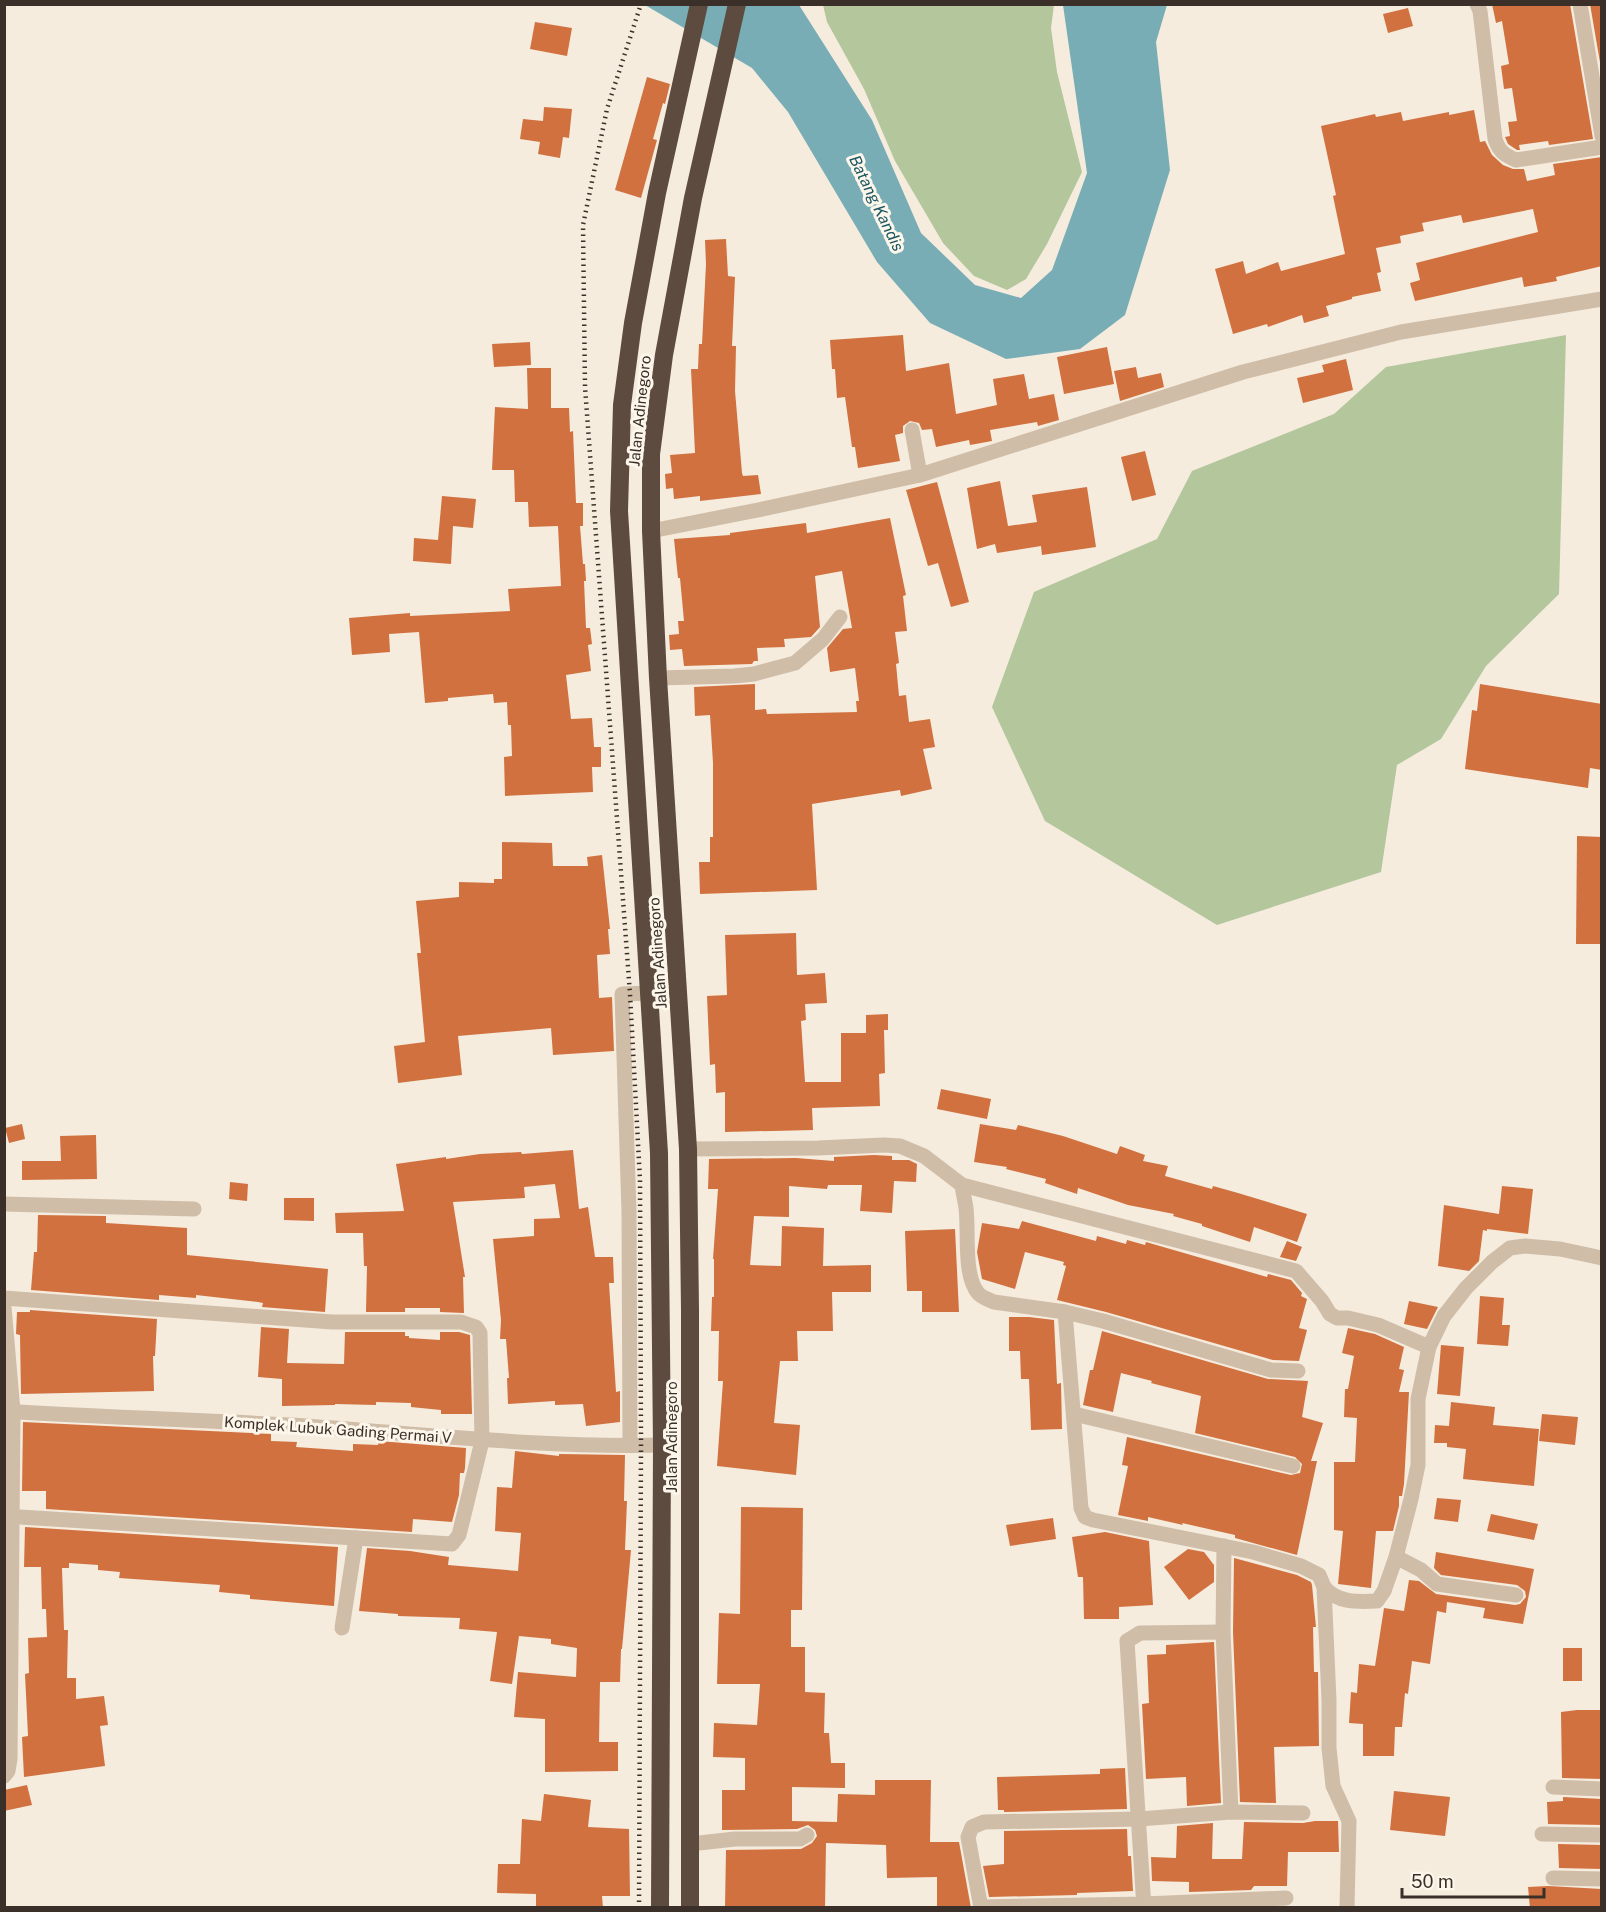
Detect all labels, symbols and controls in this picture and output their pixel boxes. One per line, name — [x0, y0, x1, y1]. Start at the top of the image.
water label: Batang Kandis — [845, 152, 908, 254]
street label: Jalan Adinegoro — [625, 355, 654, 467]
street label: Jalan Adinegoro — [645, 897, 670, 1009]
street label: Jalan Adinegoro — [663, 1381, 680, 1493]
street label: Komplek Lubuk Gading Permai V — [224, 1413, 452, 1446]
scale bar — [1402, 1861, 1544, 1899]
text: 50 m — [1411, 1871, 1454, 1892]

